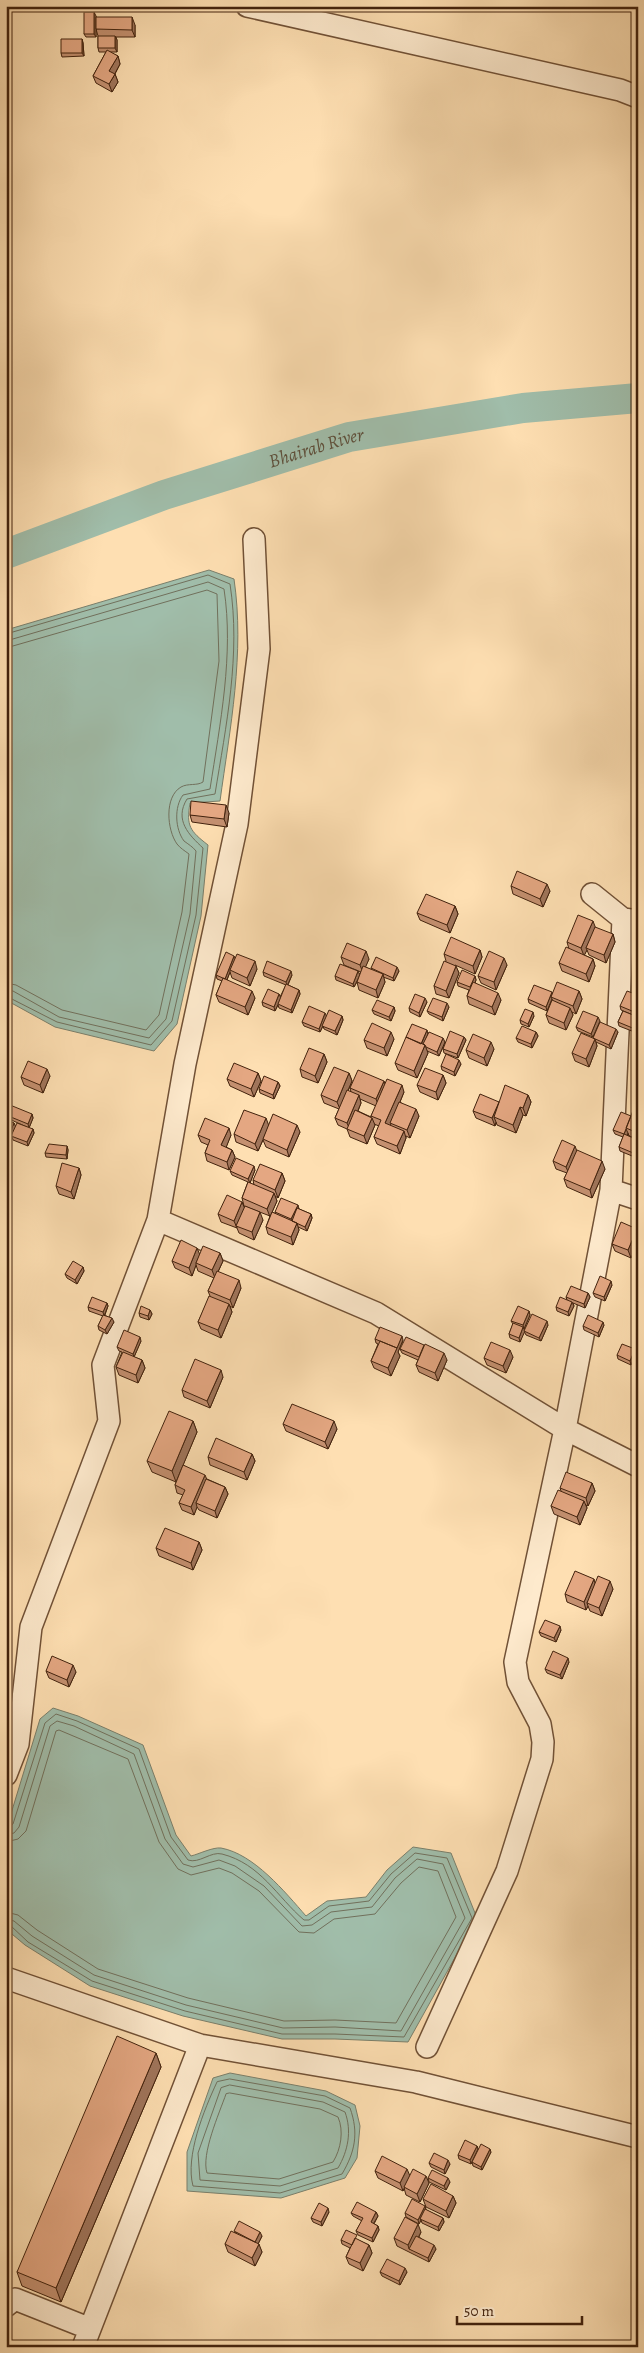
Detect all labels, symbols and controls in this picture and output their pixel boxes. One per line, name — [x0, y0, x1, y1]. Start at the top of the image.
water label: Bhairab River — [265, 422, 367, 474]
scale bar — [457, 2293, 582, 2325]
text: 50 m — [464, 2301, 494, 2321]

